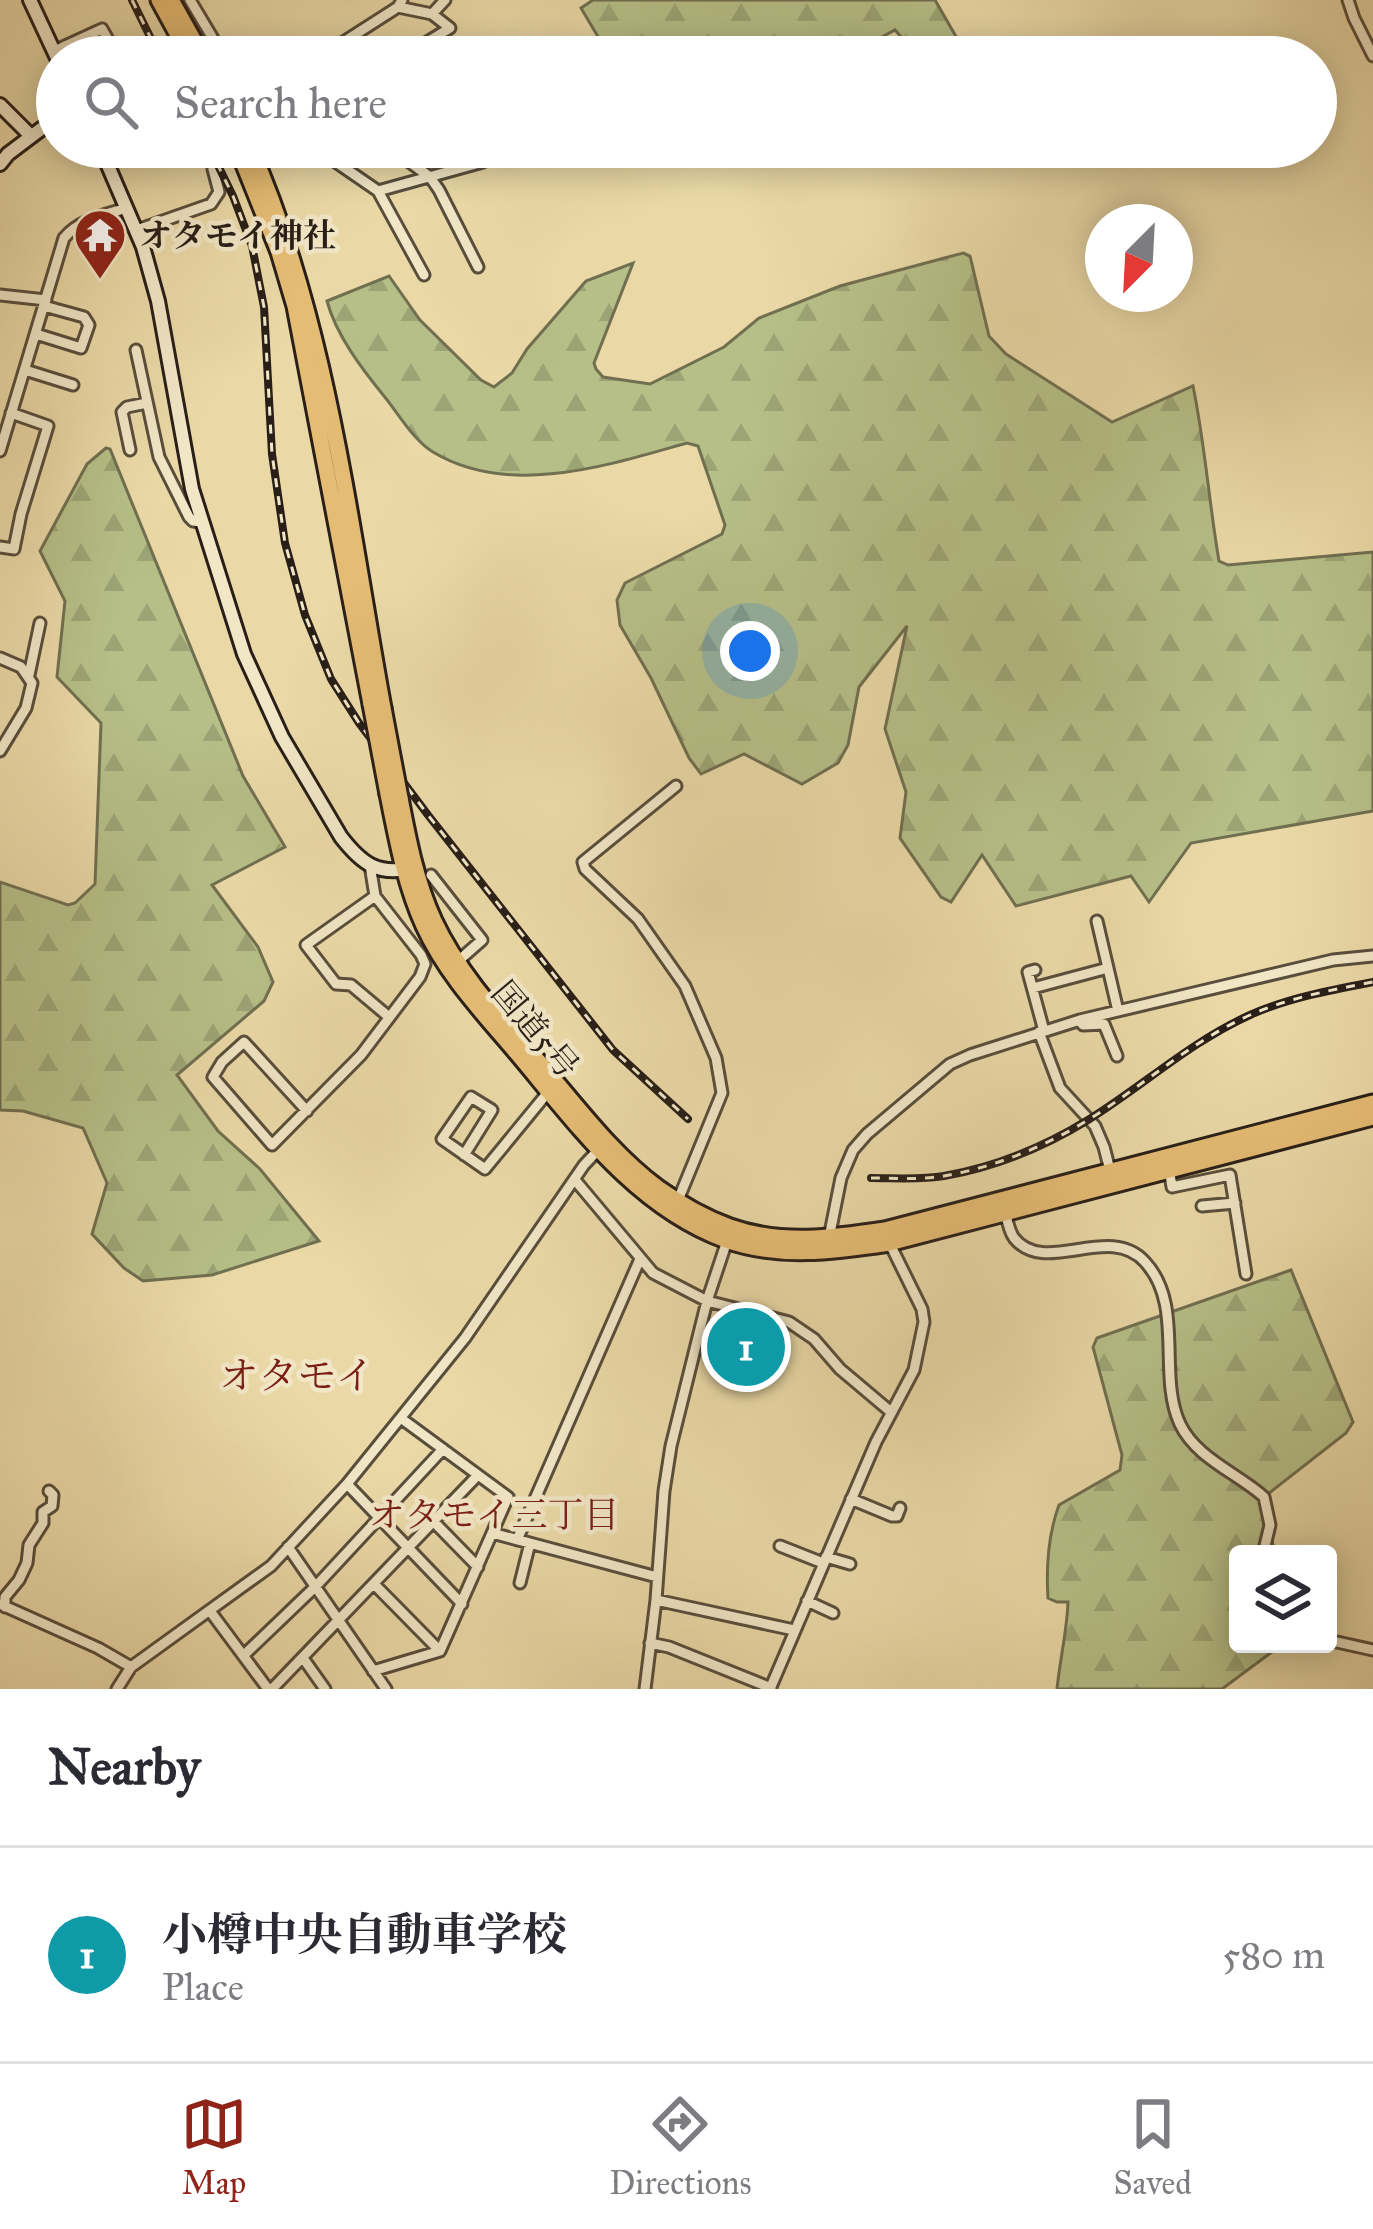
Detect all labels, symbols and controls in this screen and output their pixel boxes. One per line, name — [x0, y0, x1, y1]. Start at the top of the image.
search box — [36, 36, 1337, 168]
icon: search — [78, 69, 144, 135]
text: Search here — [174, 75, 387, 130]
north arrow — [1085, 204, 1193, 312]
temple icon: オタモイ神社 — [72, 207, 128, 281]
place label: オタモイ神社 — [139, 216, 336, 256]
your location — [720, 621, 780, 681]
street label: 国道5号 — [483, 973, 587, 1086]
pin: 1 — [707, 1302, 785, 1392]
district label: オタモイ — [220, 1352, 374, 1400]
district label: オタモイ三丁目 — [369, 1493, 619, 1537]
map controls — [1229, 1545, 1337, 1653]
button: layers — [1229, 1545, 1337, 1653]
text: Nearby — [48, 1736, 200, 1798]
text: 小樽中央自動車学校 — [162, 1907, 567, 1962]
text: 1 — [79, 1931, 95, 1979]
text: 580 m — [1222, 1931, 1325, 1979]
text: Place — [162, 1963, 244, 2011]
tab: Map — [181, 2091, 247, 2203]
tab: Directions — [609, 2091, 751, 2203]
tab: Saved — [1114, 2091, 1192, 2203]

